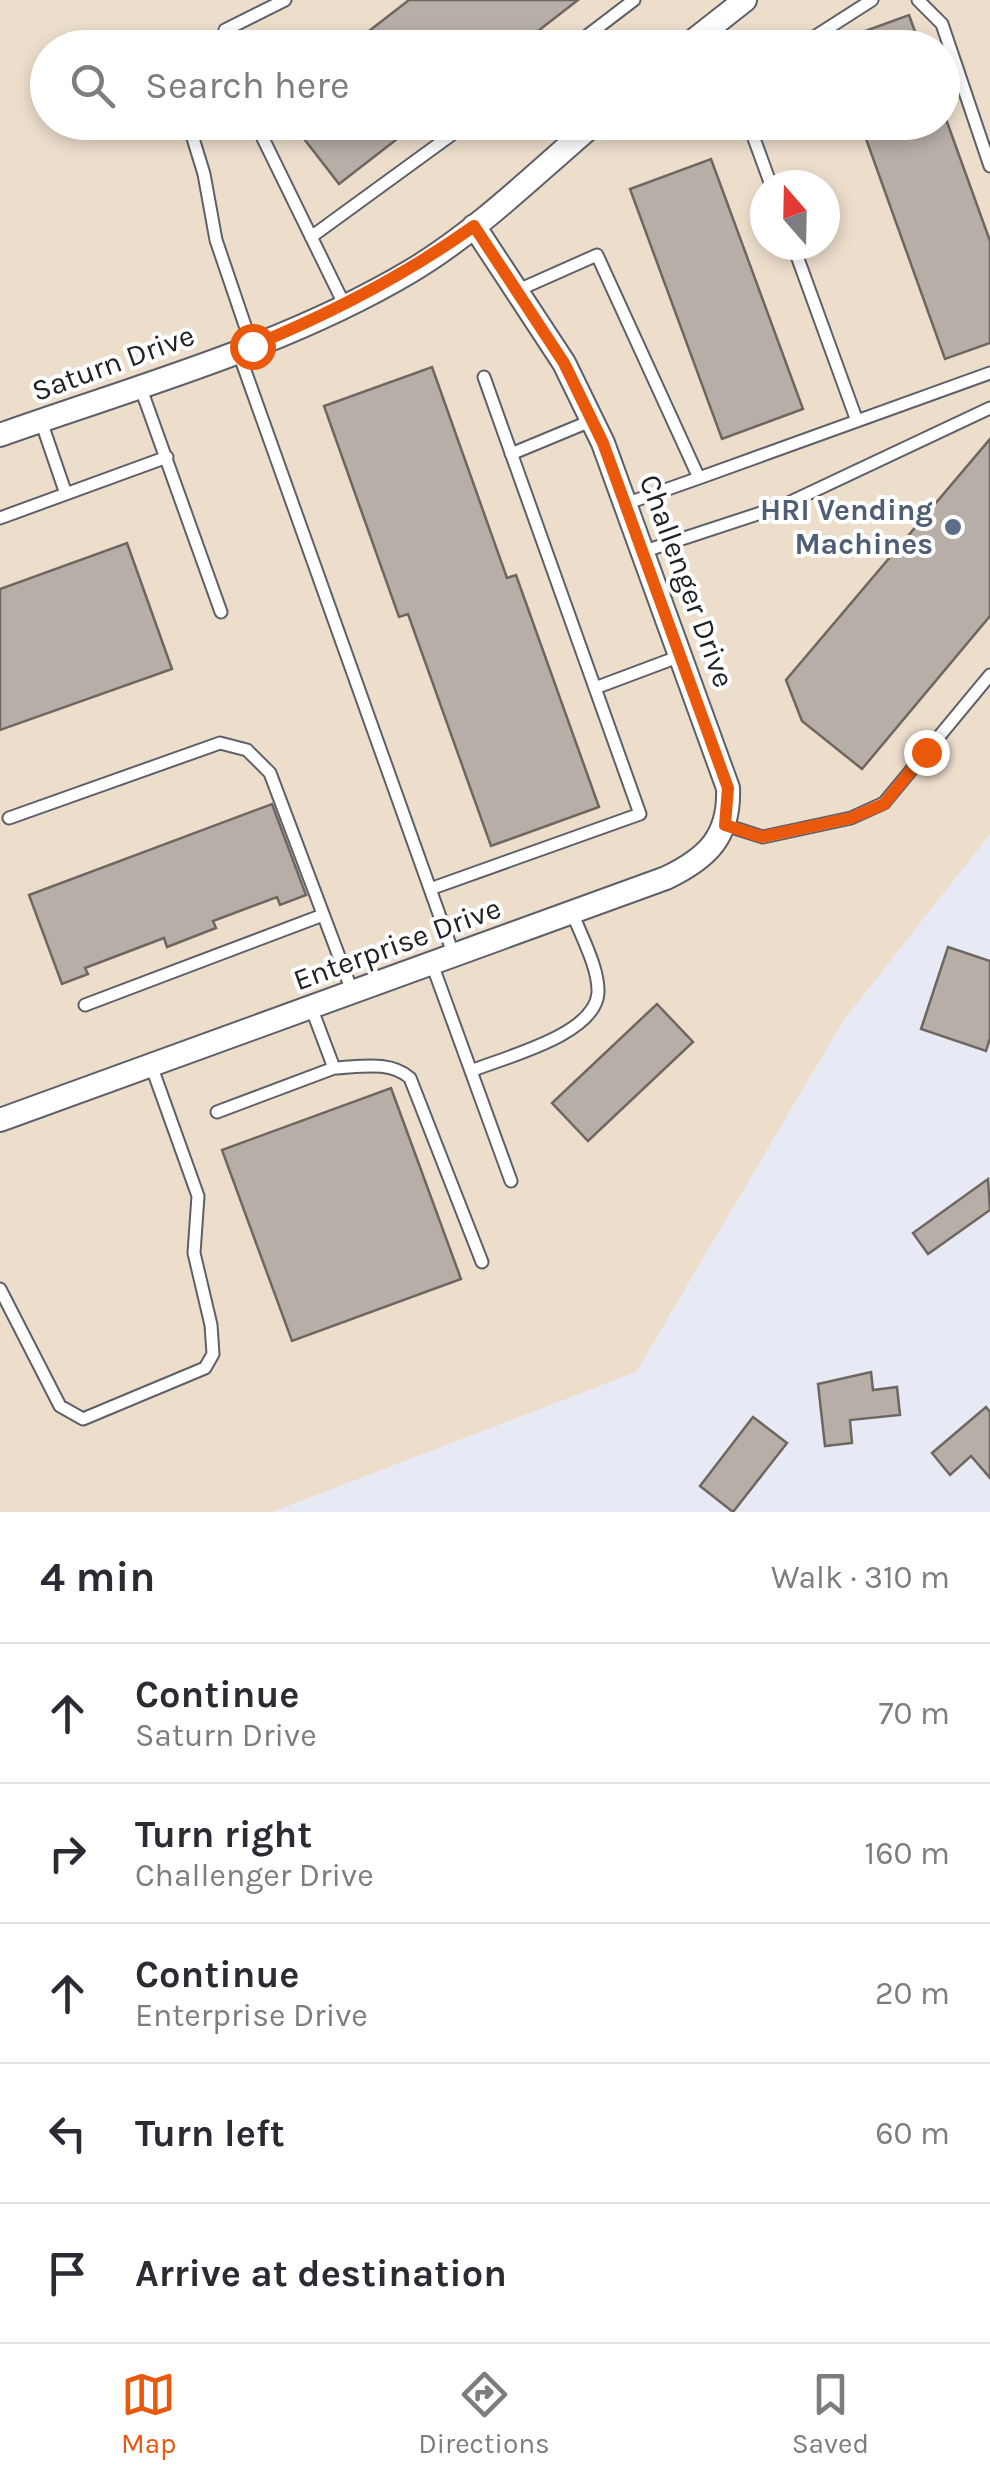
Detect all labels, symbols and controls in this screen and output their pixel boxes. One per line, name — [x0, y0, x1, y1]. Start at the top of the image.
search box — [30, 30, 960, 140]
icon: search — [65, 58, 120, 113]
text: Search here — [145, 63, 349, 108]
north arrow — [750, 170, 840, 260]
street label: Saturn Drive — [27, 317, 199, 409]
route start — [230, 324, 276, 370]
street label: Challenger Drive — [632, 470, 742, 692]
place label: HRI Vending Machines — [760, 492, 933, 562]
marker: HRI Vending Machines — [942, 516, 964, 538]
route end — [904, 730, 950, 776]
street label: Enterprise Drive — [288, 890, 506, 998]
text: 4 min — [40, 1552, 155, 1602]
text: Walk · 310 m — [771, 1559, 950, 1596]
text: Continue — [135, 1672, 299, 1717]
icon: ahead — [40, 1686, 95, 1741]
text: 70 m — [878, 1695, 950, 1732]
text: Saturn Drive — [135, 1717, 317, 1754]
text: Turn right — [135, 1812, 312, 1857]
icon: right — [40, 1826, 95, 1881]
text: 160 m — [865, 1835, 950, 1872]
text: Challenger Drive — [135, 1857, 374, 1894]
text: Continue — [135, 1952, 299, 1997]
icon: ahead — [40, 1966, 95, 2021]
text: 20 m — [875, 1975, 950, 2012]
text: Enterprise Drive — [135, 1997, 368, 2034]
icon: left — [40, 2106, 95, 2161]
text: Turn left — [135, 2111, 285, 2156]
text: 60 m — [875, 2115, 950, 2152]
icon: arrive — [40, 2246, 95, 2301]
text: Arrive at destination — [135, 2251, 507, 2296]
tab: Map — [121, 2367, 176, 2460]
tab: Directions — [418, 2367, 550, 2460]
tab: Saved — [792, 2367, 869, 2460]

